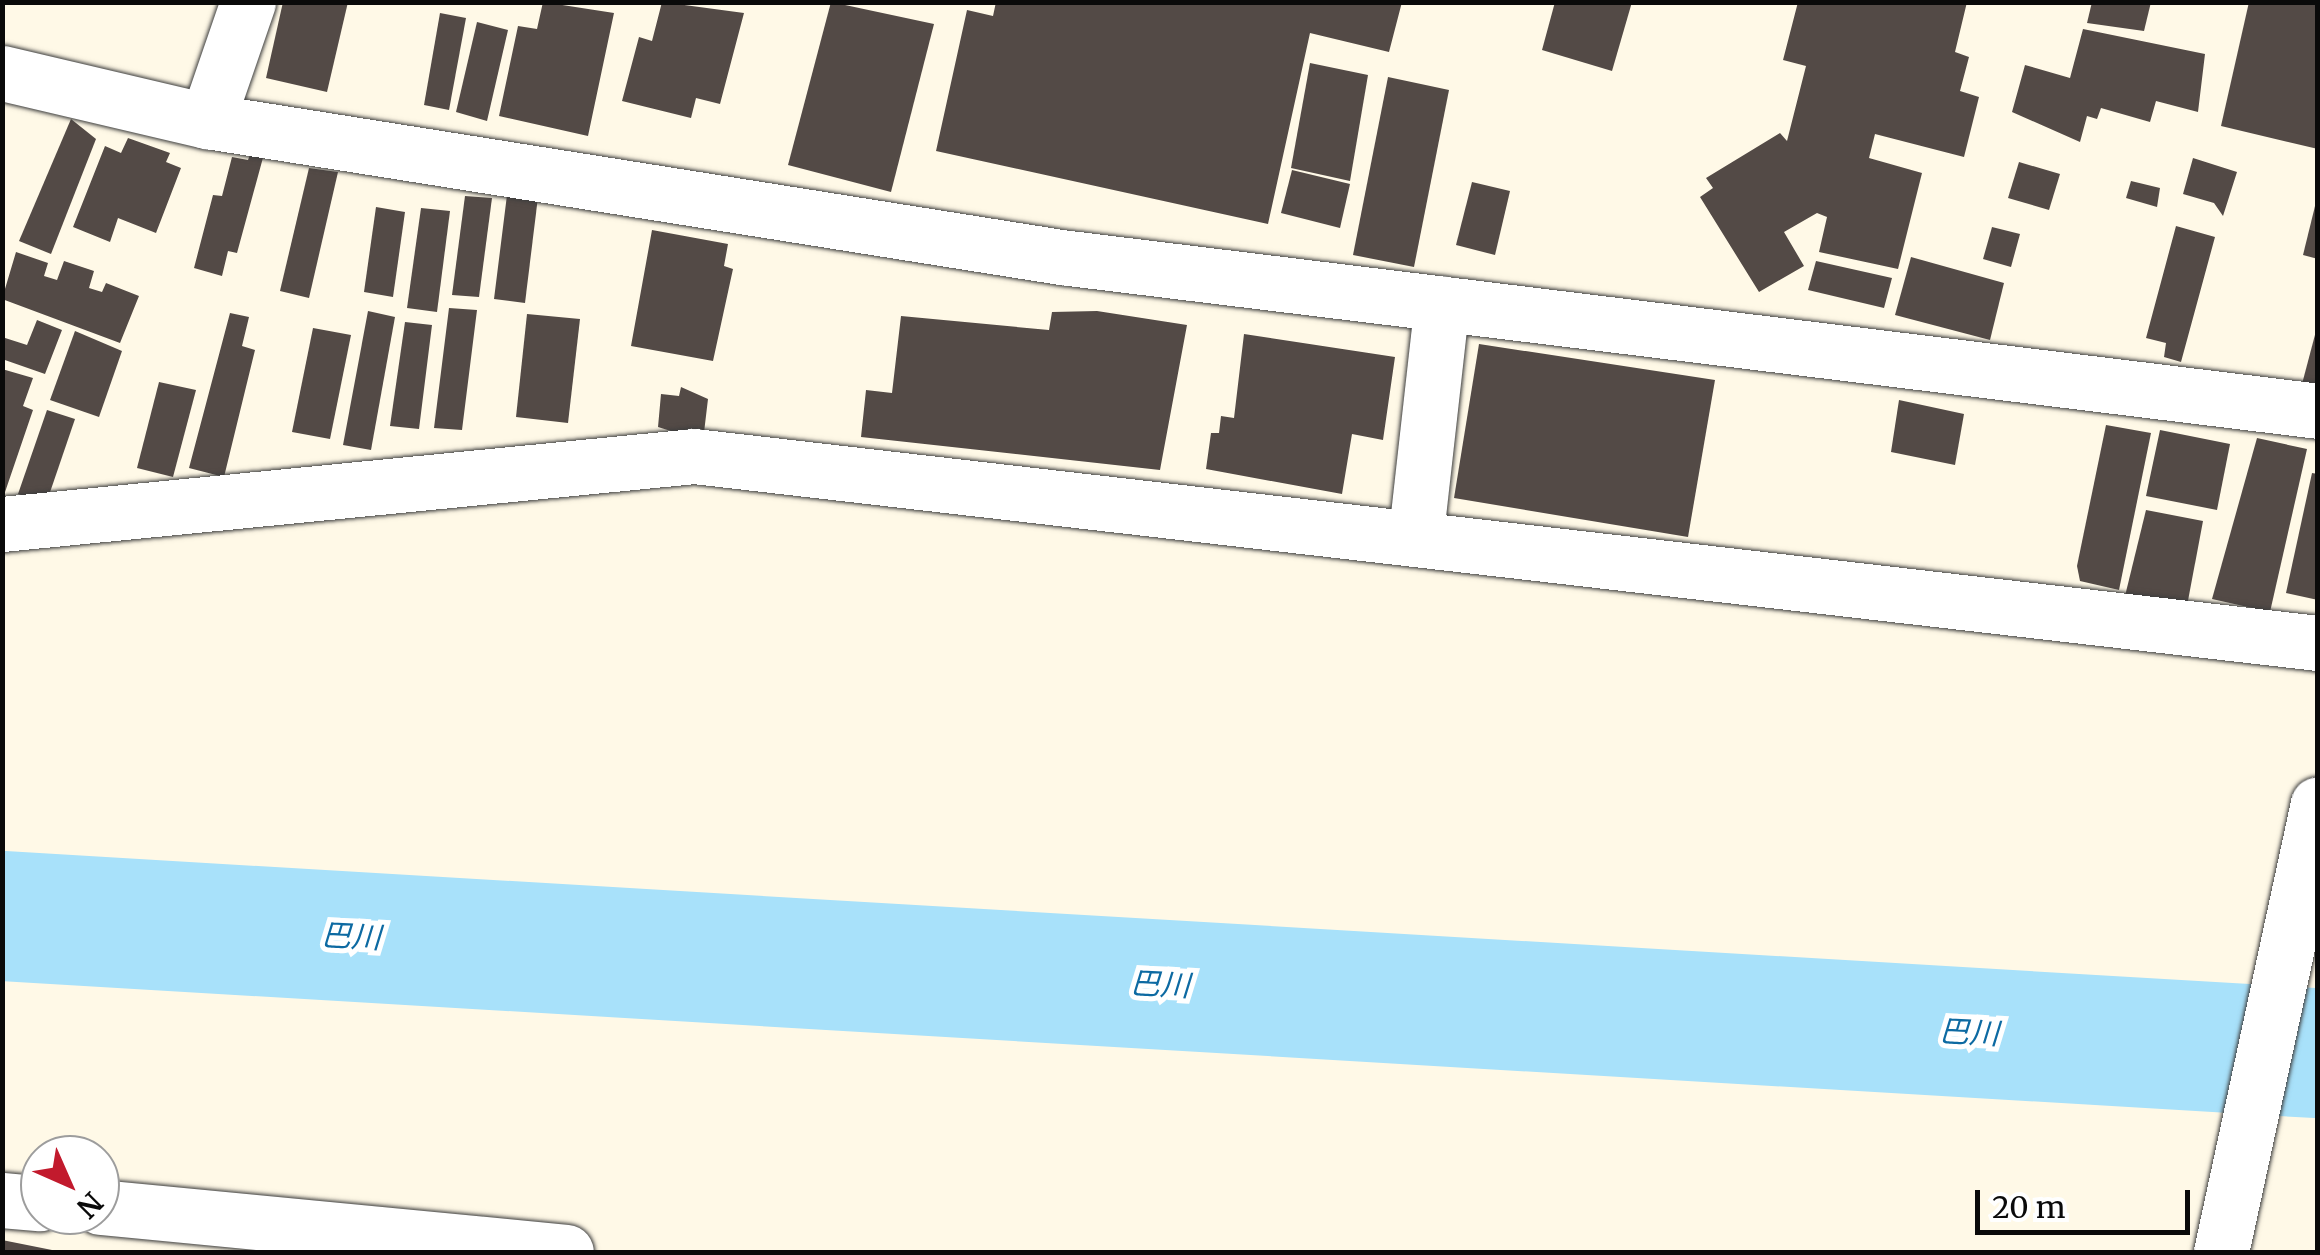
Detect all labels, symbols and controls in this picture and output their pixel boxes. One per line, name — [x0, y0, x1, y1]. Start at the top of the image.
water label: 巴川 — [320, 916, 382, 956]
water label: 巴川 — [1129, 964, 1191, 1004]
water label: 巴川 — [1938, 1012, 2000, 1052]
north arrow — [20, 1135, 120, 1235]
scale bar — [1980, 1170, 2195, 1232]
text: N — [69, 1184, 110, 1225]
text: 20 m — [1992, 1188, 2065, 1226]

